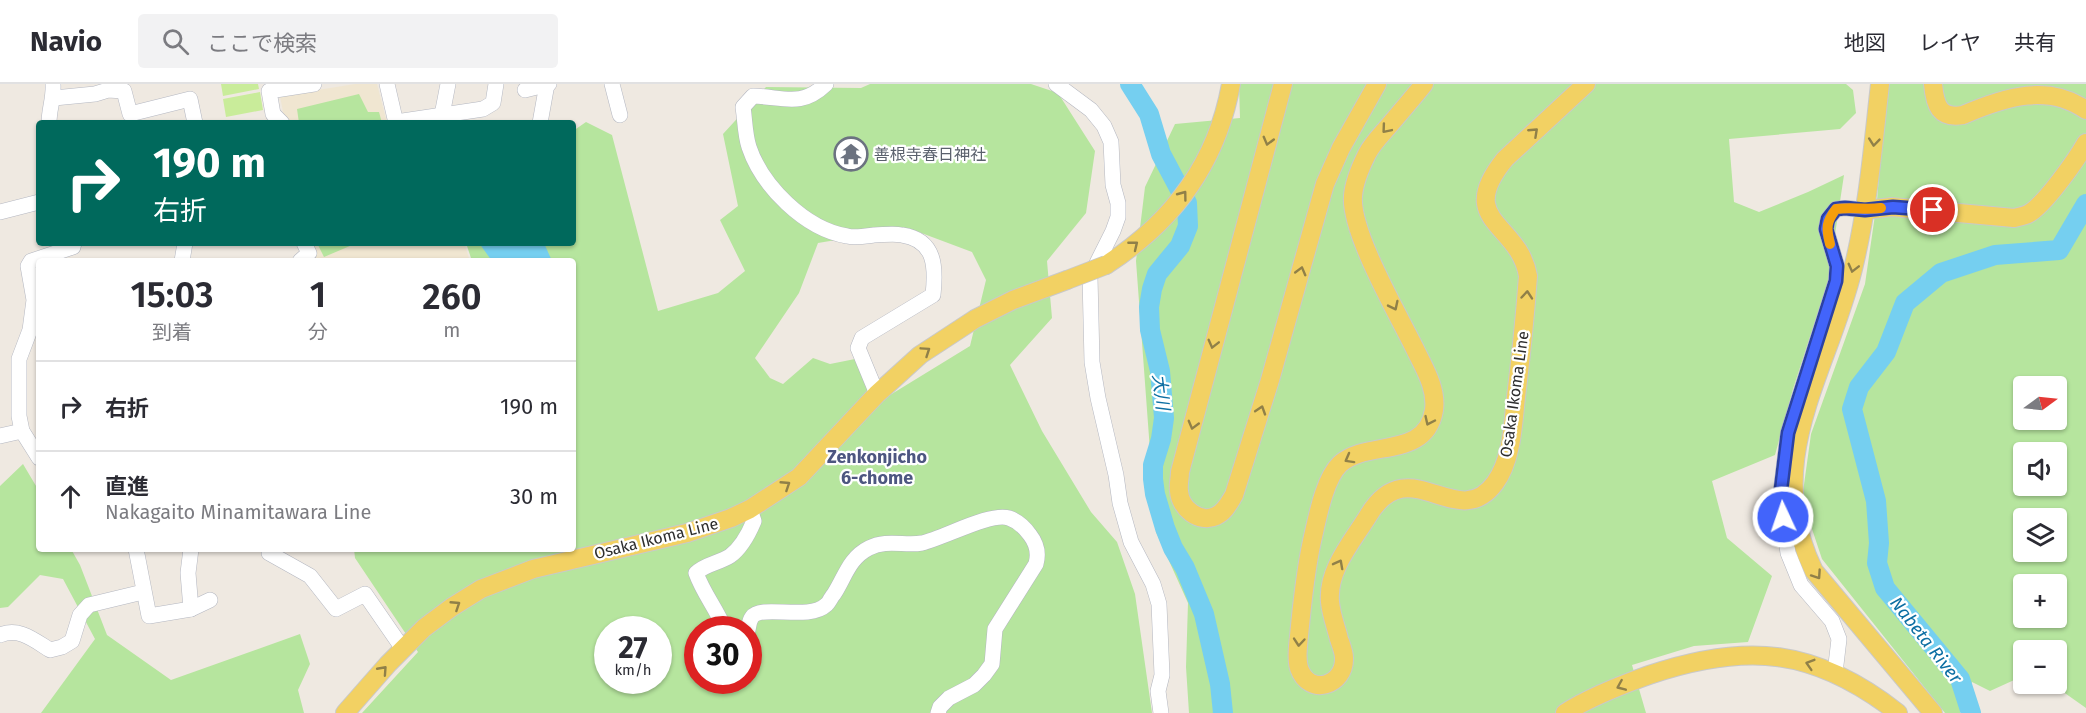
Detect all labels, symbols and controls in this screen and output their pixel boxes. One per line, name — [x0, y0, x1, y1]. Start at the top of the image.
search box — [138, 14, 558, 68]
text: Navio — [30, 25, 102, 58]
icon: search — [159, 25, 192, 58]
text: ここで検索 — [207, 30, 317, 57]
text: 地図 — [1844, 30, 1886, 56]
text: レイヤ — [1919, 30, 1981, 56]
text: 共有 — [2014, 30, 2056, 56]
one-way arrow — [1383, 122, 1394, 133]
one-way arrow — [1527, 128, 1538, 139]
one-way arrow — [1262, 135, 1275, 145]
temple icon: 善根寺春日神社 — [833, 136, 869, 172]
text: 190 m — [153, 138, 266, 188]
one-way arrow — [1868, 138, 1881, 147]
icon: right — [54, 144, 132, 222]
place label: 善根寺春日神社 — [874, 145, 986, 164]
pin — [1907, 184, 1958, 235]
one-way arrow — [1175, 191, 1186, 202]
icon: arrive — [1916, 193, 1949, 226]
text: 右折 — [153, 195, 207, 227]
one-way arrow — [1127, 242, 1138, 253]
one-way arrow — [1848, 262, 1860, 272]
one-way arrow — [1294, 266, 1306, 277]
text: 15:03 — [130, 273, 213, 317]
text: 1 — [310, 273, 326, 317]
text: 260 — [422, 275, 482, 319]
one-way arrow — [1520, 291, 1533, 300]
one-way arrow — [1387, 300, 1399, 311]
text: m — [443, 318, 461, 342]
text: 到着 — [152, 320, 192, 344]
text: 分 — [308, 320, 328, 344]
street label: Osaka Ikoma Line — [1496, 330, 1533, 458]
one-way arrow — [1208, 338, 1221, 348]
one-way arrow — [920, 347, 931, 358]
water label: 大川 — [1148, 373, 1174, 413]
north arrow — [2013, 376, 2067, 430]
map controls — [2013, 376, 2067, 694]
icon: right — [54, 390, 87, 423]
text: 190 m — [500, 393, 558, 420]
text: 右折 — [105, 395, 149, 422]
one-way arrow — [1254, 405, 1266, 416]
one-way arrow — [1424, 415, 1436, 426]
one-way arrow — [1188, 419, 1200, 430]
button: sound — [2013, 442, 2067, 496]
district label: Zenkonjicho 6-chome — [827, 446, 927, 489]
one-way arrow — [1345, 452, 1355, 463]
text: 直進 — [105, 473, 149, 500]
icon: ahead — [54, 480, 87, 513]
one-way arrow — [779, 481, 790, 492]
text: 30 m — [510, 483, 558, 510]
position arrow — [1751, 485, 1815, 549]
text: Nakagaito Minamitawara Line — [105, 500, 371, 524]
button: layers — [2013, 508, 2067, 562]
street label: Osaka Ikoma Line — [592, 514, 720, 563]
one-way arrow — [1332, 559, 1343, 570]
one-way arrow — [1810, 568, 1821, 579]
button: + — [2013, 574, 2067, 628]
water label: Nabeta River — [1885, 592, 1967, 689]
one-way arrow — [449, 601, 460, 612]
speed limit sign: 30 — [684, 616, 762, 694]
text: 27 — [618, 630, 648, 666]
one-way arrow — [1293, 637, 1306, 646]
button: − — [2013, 640, 2067, 694]
one-way arrow — [1806, 659, 1816, 671]
text: km/h — [614, 661, 652, 679]
one-way arrow — [376, 666, 387, 677]
one-way arrow — [1617, 679, 1628, 691]

